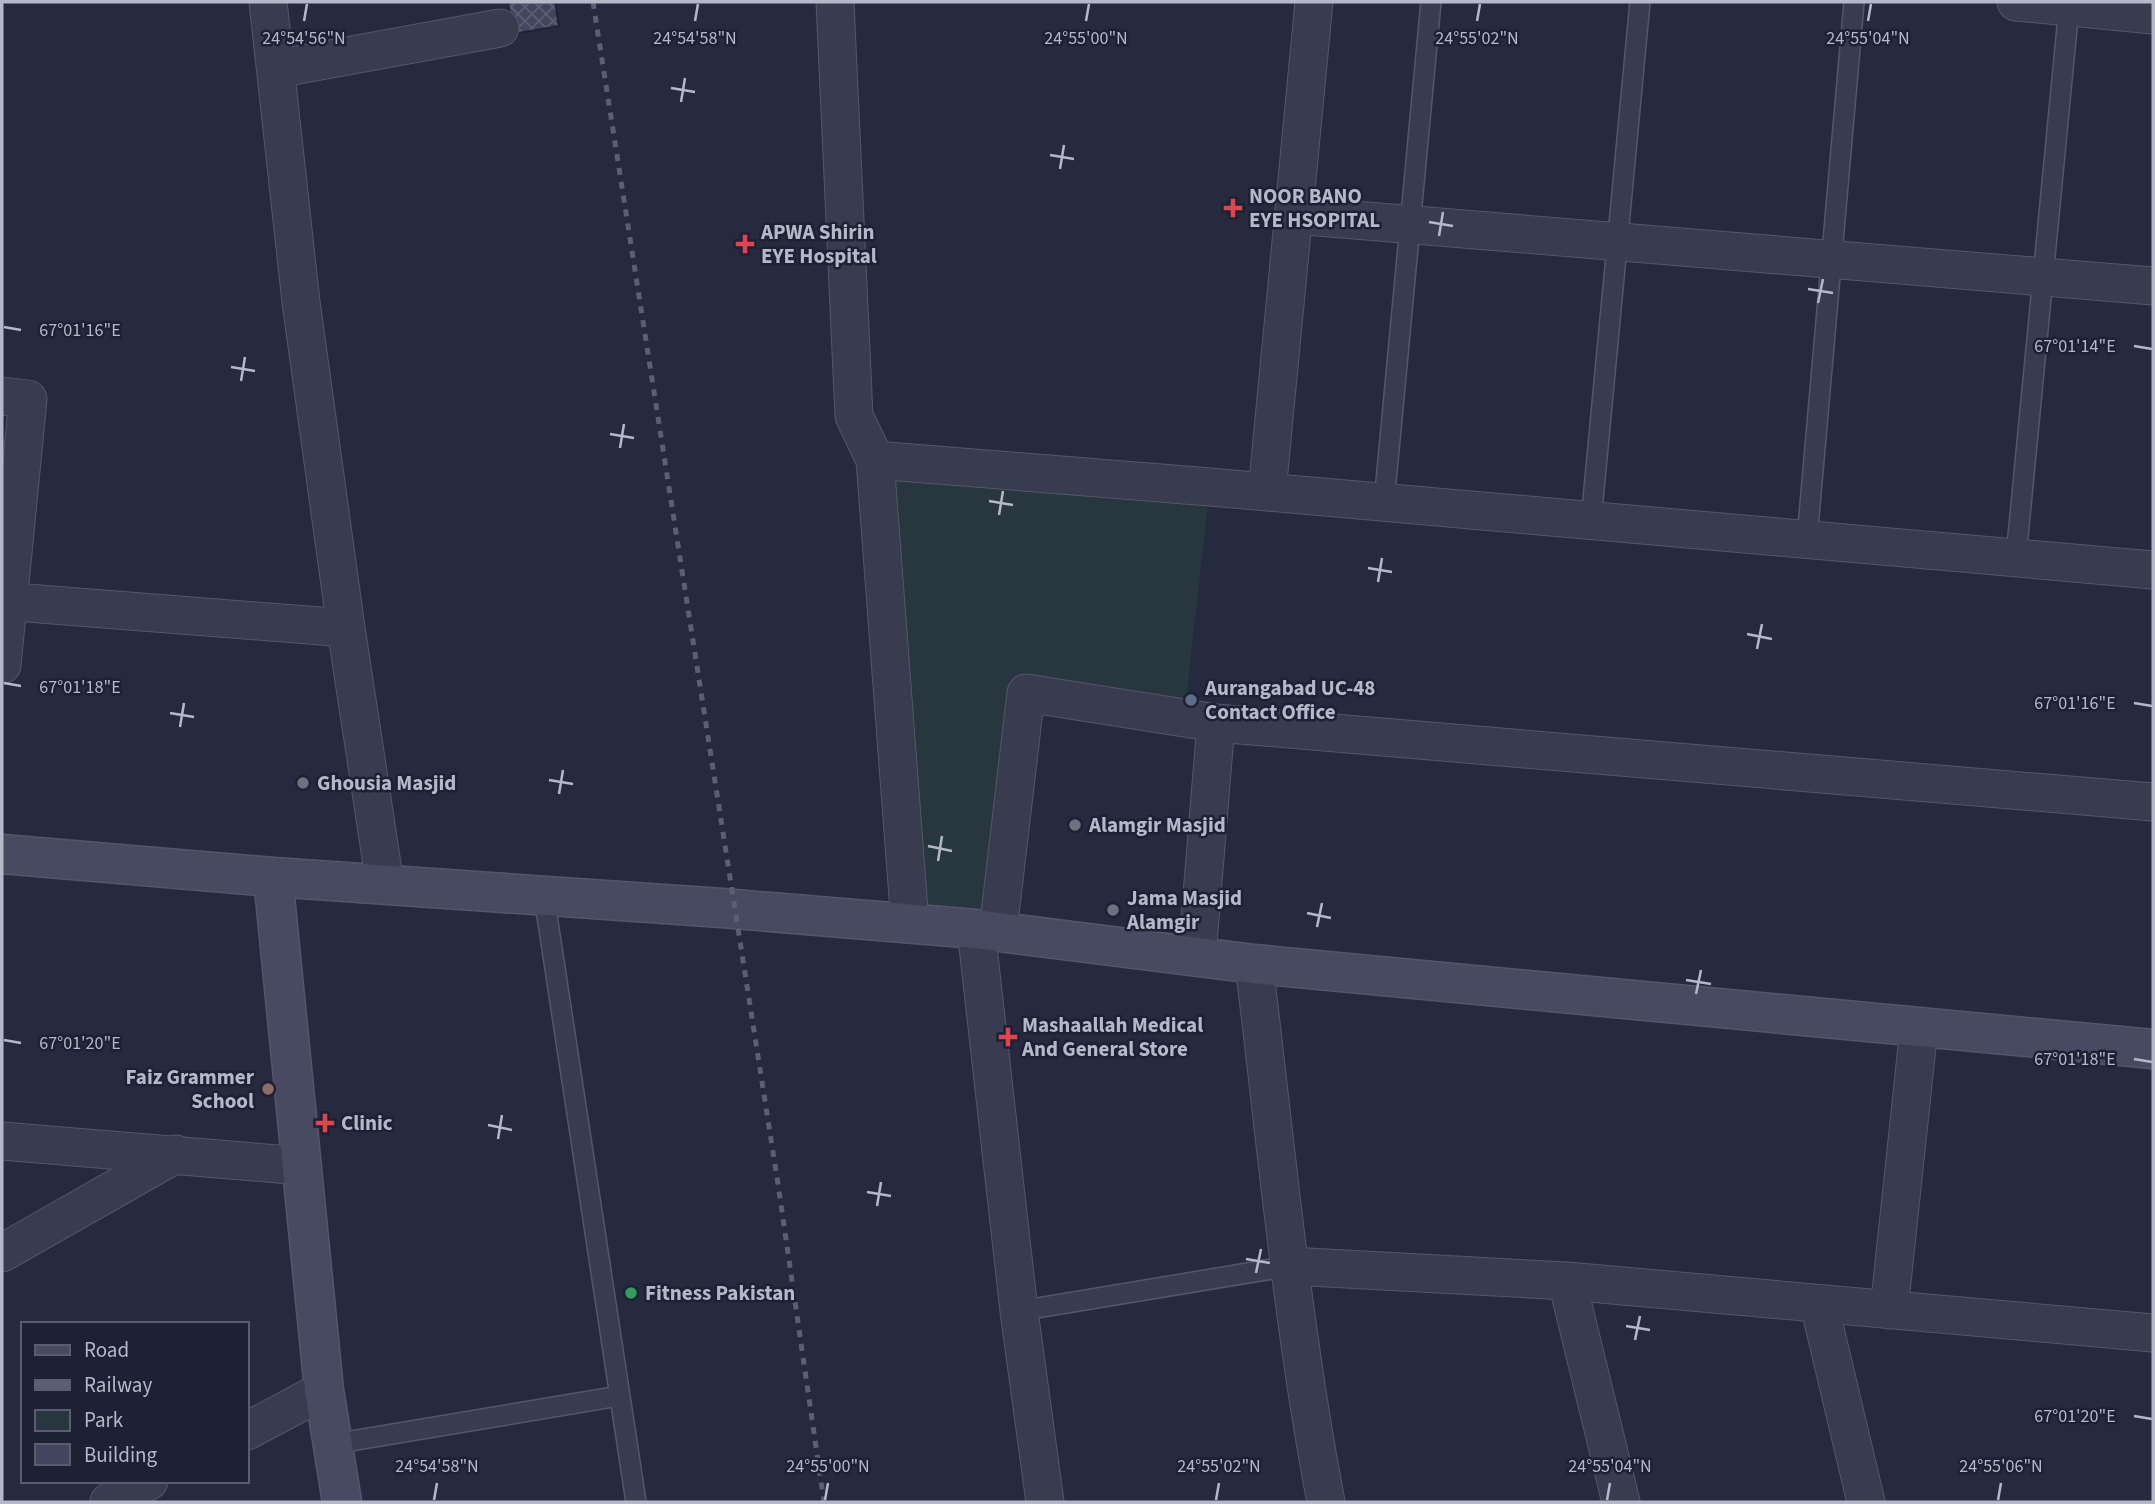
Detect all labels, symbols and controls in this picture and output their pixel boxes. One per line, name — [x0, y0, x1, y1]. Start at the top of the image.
text: 24°54'56"N — [262, 26, 346, 51]
text: 24°54'58"N — [653, 26, 737, 51]
text: 24°55'00"N — [1044, 26, 1128, 51]
text: 24°55'02"N — [1435, 26, 1519, 51]
text: 24°55'04"N — [1826, 26, 1910, 51]
place label: NOOR BANO EYE HSOPITAL — [1249, 181, 1380, 235]
marker: NOOR BANO EYE HSOPITAL — [1223, 198, 1243, 218]
place label: APWA Shirin EYE Hospital — [760, 217, 877, 271]
marker: APWA Shirin EYE Hospital — [735, 234, 755, 254]
text: 67°01'16"E — [39, 318, 121, 343]
text: 67°01'14"E — [2034, 334, 2116, 359]
place label: Aurangabad UC-48 Contact Office — [1204, 673, 1375, 727]
text: 67°01'18"E — [39, 675, 121, 700]
text: 67°01'16"E — [2034, 691, 2116, 716]
marker: Aurangabad UC-48 Contact Office — [1183, 692, 1199, 708]
place label: Ghousia Masjid — [317, 768, 456, 798]
marker: Ghousia Masjid — [295, 775, 311, 791]
place label: Alamgir Masjid — [1088, 810, 1226, 840]
marker: Alamgir Masjid — [1067, 817, 1083, 833]
place label: Jama Masjid Alamgir — [1126, 883, 1242, 937]
marker: Jama Masjid Alamgir — [1105, 902, 1121, 918]
place label: Mashaallah Medical And General Store — [1021, 1010, 1203, 1064]
marker: Mashaallah Medical And General Store — [1000, 1029, 1016, 1045]
text: 67°01'20"E — [39, 1031, 121, 1056]
text: 67°01'18"E — [2034, 1047, 2116, 1072]
place label: Faiz Grammer School — [126, 1062, 255, 1116]
marker: Faiz Grammer School — [260, 1081, 276, 1097]
place label: Clinic — [341, 1108, 393, 1138]
marker: Clinic — [315, 1113, 335, 1133]
place label: Fitness Pakistan — [645, 1278, 795, 1308]
marker: Fitness Pakistan — [623, 1285, 639, 1301]
legend — [21, 1322, 248, 1483]
text: Road — [84, 1335, 129, 1365]
text: Railway — [84, 1370, 152, 1400]
text: 67°01'20"E — [2034, 1404, 2116, 1429]
text: Park — [84, 1405, 124, 1435]
text: Building — [84, 1440, 158, 1470]
text: 24°54'58"N — [395, 1454, 479, 1479]
text: 24°55'00"N — [786, 1454, 870, 1479]
text: 24°55'02"N — [1177, 1454, 1261, 1479]
text: 24°55'04"N — [1568, 1454, 1652, 1479]
text: 24°55'06"N — [1959, 1454, 2043, 1479]

